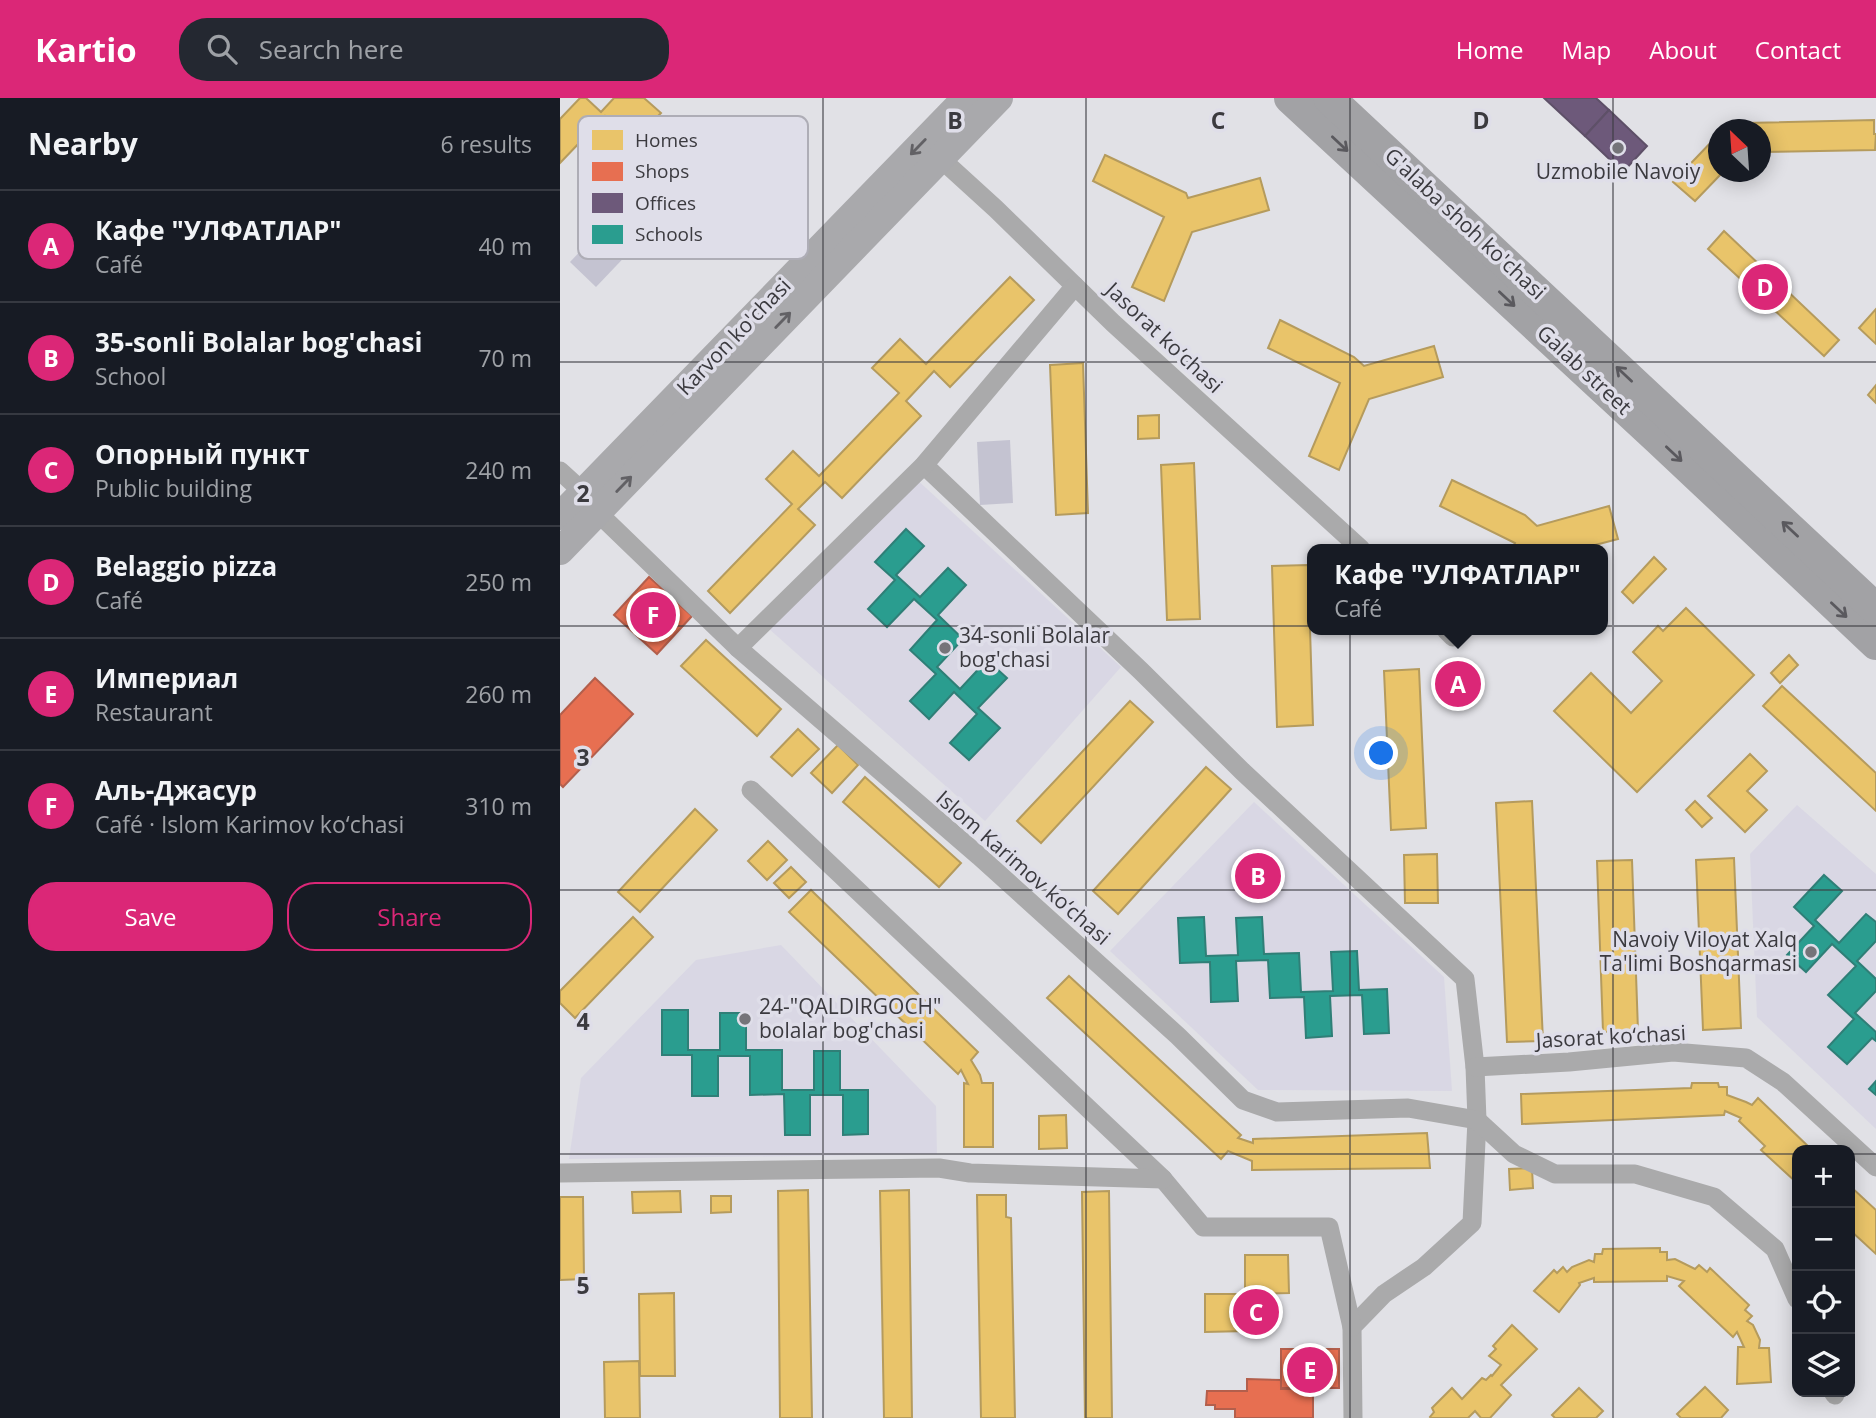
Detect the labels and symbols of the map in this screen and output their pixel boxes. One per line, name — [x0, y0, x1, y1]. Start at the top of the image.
text: B — [947, 104, 963, 136]
text: C — [1211, 104, 1225, 136]
text: D — [1472, 104, 1490, 136]
legend — [578, 116, 808, 259]
north arrow — [1708, 119, 1771, 182]
text: Homes — [635, 127, 698, 153]
one-way arrow — [1331, 136, 1348, 153]
one-way arrow — [910, 138, 927, 155]
marker: Uzmobile Navoiy — [1610, 140, 1626, 156]
street label: G'alaba shoh ko'chasi — [1379, 141, 1552, 305]
place label: Uzmobile Navoiy — [1536, 157, 1701, 185]
text: Shops — [635, 158, 689, 184]
text: Offices — [635, 190, 696, 216]
text: Schools — [635, 221, 703, 247]
pin: D — [1742, 261, 1788, 313]
street label: Karvon ko'chasi — [670, 272, 796, 401]
street label: Jasorat ko‘chasi — [1099, 274, 1229, 399]
one-way arrow — [1498, 291, 1516, 307]
one-way arrow — [774, 312, 791, 329]
street label: Galab street — [1531, 318, 1638, 420]
one-way arrow — [1616, 365, 1633, 382]
one-way arrow — [1665, 445, 1682, 462]
one-way arrow — [616, 476, 633, 493]
text: 2 — [576, 477, 590, 509]
one-way arrow — [1781, 521, 1799, 537]
pin: F — [630, 589, 676, 641]
one-way arrow — [1831, 601, 1848, 618]
place label: 34-sonli Bolalar bog'chasi — [959, 621, 1110, 673]
marker: 34-sonli Bolalar bog'chasi — [937, 640, 953, 656]
pin: A — [1435, 658, 1481, 710]
your location — [1364, 736, 1398, 770]
text: 3 — [576, 741, 590, 773]
street label: Islom Karimov ko‘chasi — [931, 784, 1117, 951]
pin: B — [1235, 850, 1281, 902]
place label: Navoiy Viloyat Xalq Ta'limi Boshqarmasi — [1600, 925, 1797, 977]
marker: Navoiy Viloyat Xalq Ta'limi Boshqarmasi — [1803, 944, 1819, 960]
place label: 24-"QALDIRGOCH" bolalar bog'chasi — [759, 992, 941, 1044]
text: 4 — [576, 1005, 590, 1037]
marker: 24-"QALDIRGOCH" bolalar bog'chasi — [737, 1011, 753, 1027]
street label: Jasorat ko‘chasi — [1533, 1018, 1687, 1054]
text: 5 — [576, 1269, 590, 1301]
pin: C — [1233, 1286, 1279, 1338]
pin: E — [1287, 1344, 1333, 1396]

